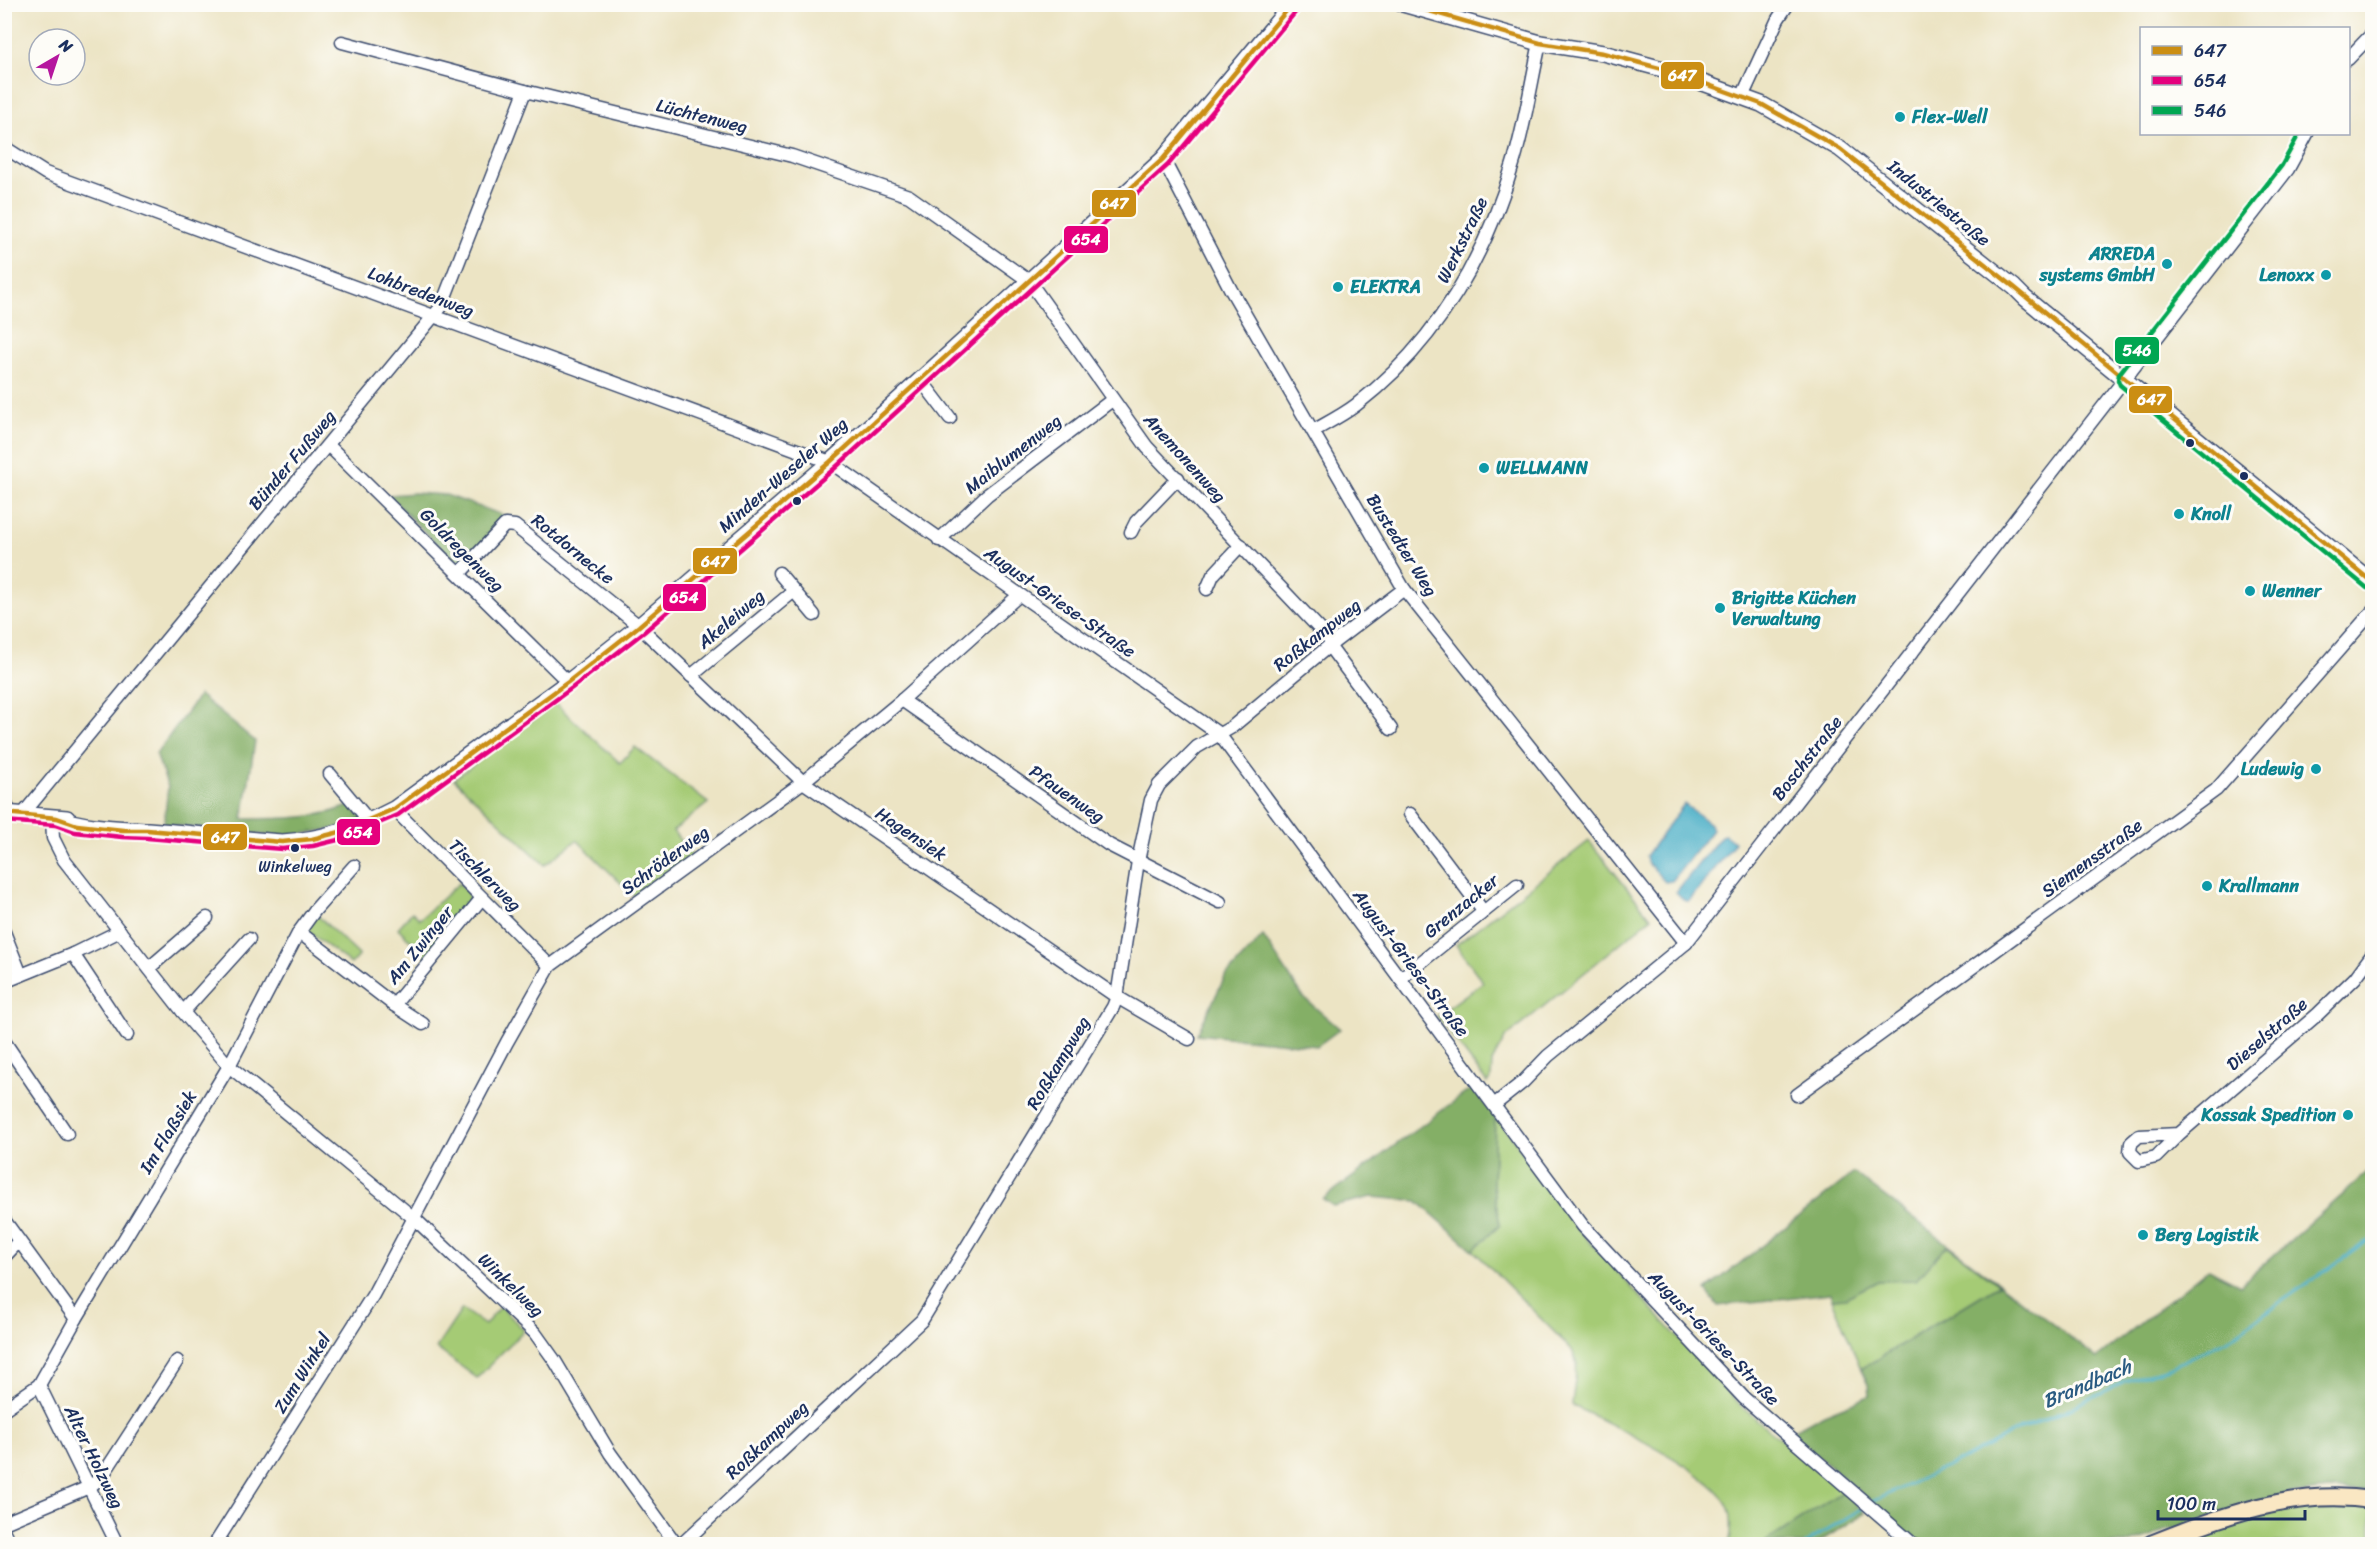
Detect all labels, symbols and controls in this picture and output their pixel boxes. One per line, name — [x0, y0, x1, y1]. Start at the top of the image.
north arrow — [27, 27, 87, 87]
legend — [2140, 27, 2350, 135]
text: N — [52, 30, 80, 61]
text: 647 — [2194, 35, 2227, 67]
line badge: 647 — [1660, 61, 1705, 90]
text: 647 — [1667, 61, 1698, 90]
text: 654 — [2194, 65, 2226, 97]
street label: Lüchtenweg — [653, 89, 751, 143]
text: 546 — [2194, 95, 2226, 127]
place label: Flex-Well — [1911, 101, 1988, 133]
marker: Flex-Well — [1893, 110, 1907, 124]
street label: Industriestraße — [1879, 150, 1998, 255]
line badge: 647 — [1091, 189, 1137, 218]
text: 647 — [1099, 189, 1130, 218]
street label: Werkstraße — [1427, 191, 1497, 289]
line badge: 654 — [1063, 225, 1109, 254]
text: 654 — [1071, 225, 1100, 254]
place label: ARREDA systems GmbH — [2039, 238, 2155, 291]
street label: Lohbredenweg — [363, 257, 479, 327]
marker: ARREDA systems GmbH — [2160, 257, 2174, 271]
place label: Lenoxx — [2259, 259, 2315, 291]
marker: Lenoxx — [2319, 268, 2333, 282]
place label: ELEKTRA — [1350, 271, 1421, 303]
marker: ELEKTRA — [1331, 280, 1345, 294]
line badge: 546 — [2114, 336, 2160, 365]
text: 546 — [2123, 336, 2151, 365]
line badge: 647 — [2128, 385, 2173, 414]
text: 647 — [2136, 385, 2167, 414]
street label: Bünder Fußweg — [240, 402, 344, 518]
street label: Maiblumenweg — [957, 405, 1069, 503]
street label: Anemonenweg — [1135, 405, 1235, 511]
street label: Minden-Weseler Weg — [710, 409, 856, 541]
unlabelled marker — [2184, 437, 2196, 449]
place label: WELLMANN — [1496, 452, 1589, 484]
marker: WELLMANN — [1477, 461, 1491, 475]
unlabelled marker — [2238, 470, 2250, 482]
street label: Bustedter Weg — [1358, 487, 1446, 603]
unlabelled marker — [791, 495, 803, 507]
place label: Knoll — [2190, 498, 2232, 530]
street label: Goldregenweg — [412, 500, 512, 600]
street label: Rotdornecke — [524, 505, 622, 593]
marker: Knoll — [2172, 507, 2186, 521]
street label: August-Griese-Straße — [977, 537, 1143, 667]
line badge: 647 — [692, 547, 738, 575]
text: 647 — [700, 547, 731, 576]
place label: Wenner — [2262, 575, 2323, 607]
street label: Akeleiweg — [689, 581, 772, 658]
place label: Brigitte Küchen Verwaltung — [1732, 582, 1856, 635]
line badge: 654 — [662, 583, 707, 612]
text: 654 — [669, 583, 698, 612]
marker: Wenner — [2243, 584, 2257, 598]
street label: Roßkampweg — [1266, 590, 1368, 680]
marker: Brigitte Küchen Verwaltung — [1713, 601, 1727, 615]
street label: Boschstraße — [1763, 708, 1851, 808]
place label: Ludewig — [2241, 753, 2304, 785]
street label: Pfauenweg — [1022, 756, 1112, 832]
marker: Ludewig — [2309, 762, 2323, 776]
street label: Hagensiek — [868, 798, 954, 870]
street label: Siemensstraße — [2034, 810, 2150, 906]
street label: Schröderweg — [614, 817, 716, 903]
line badge: 654 — [336, 818, 381, 846]
text: 654 — [343, 818, 372, 847]
line badge: 647 — [202, 823, 248, 851]
text: 647 — [210, 823, 241, 852]
street label: Tischlerweg — [441, 831, 529, 919]
marker: Winkelweg — [289, 842, 301, 854]
place label: Winkelweg — [258, 852, 332, 881]
street label: Grenzacker — [1416, 864, 1507, 947]
place label: Krallmann — [2218, 870, 2299, 902]
marker: Krallmann — [2200, 879, 2214, 893]
street label: August-Griese-Straße — [1344, 881, 1478, 1044]
street label: Am Zwinger — [377, 897, 463, 992]
street label: Dieselstraße — [2219, 989, 2315, 1079]
street label: Roßkampweg — [1017, 1010, 1099, 1116]
street label: Im Flaßsiek — [130, 1084, 206, 1181]
place label: Kossak Spedition — [2200, 1099, 2336, 1131]
marker: Kossak Spedition — [2341, 1108, 2355, 1122]
place label: Berg Logistik — [2155, 1219, 2259, 1251]
marker: Berg Logistik — [2136, 1228, 2150, 1242]
street label: Winkelweg — [470, 1245, 552, 1325]
street label: August-Griese-Straße — [1639, 1262, 1788, 1414]
street label: Zum Winkel — [265, 1326, 340, 1420]
water label: Brandbach — [2037, 1349, 2138, 1418]
street label: Roßkampweg — [718, 1393, 816, 1487]
street label: Alter Holzweg — [55, 1399, 133, 1514]
scale bar — [2158, 1483, 2305, 1521]
text: 100 m — [2167, 1488, 2216, 1520]

